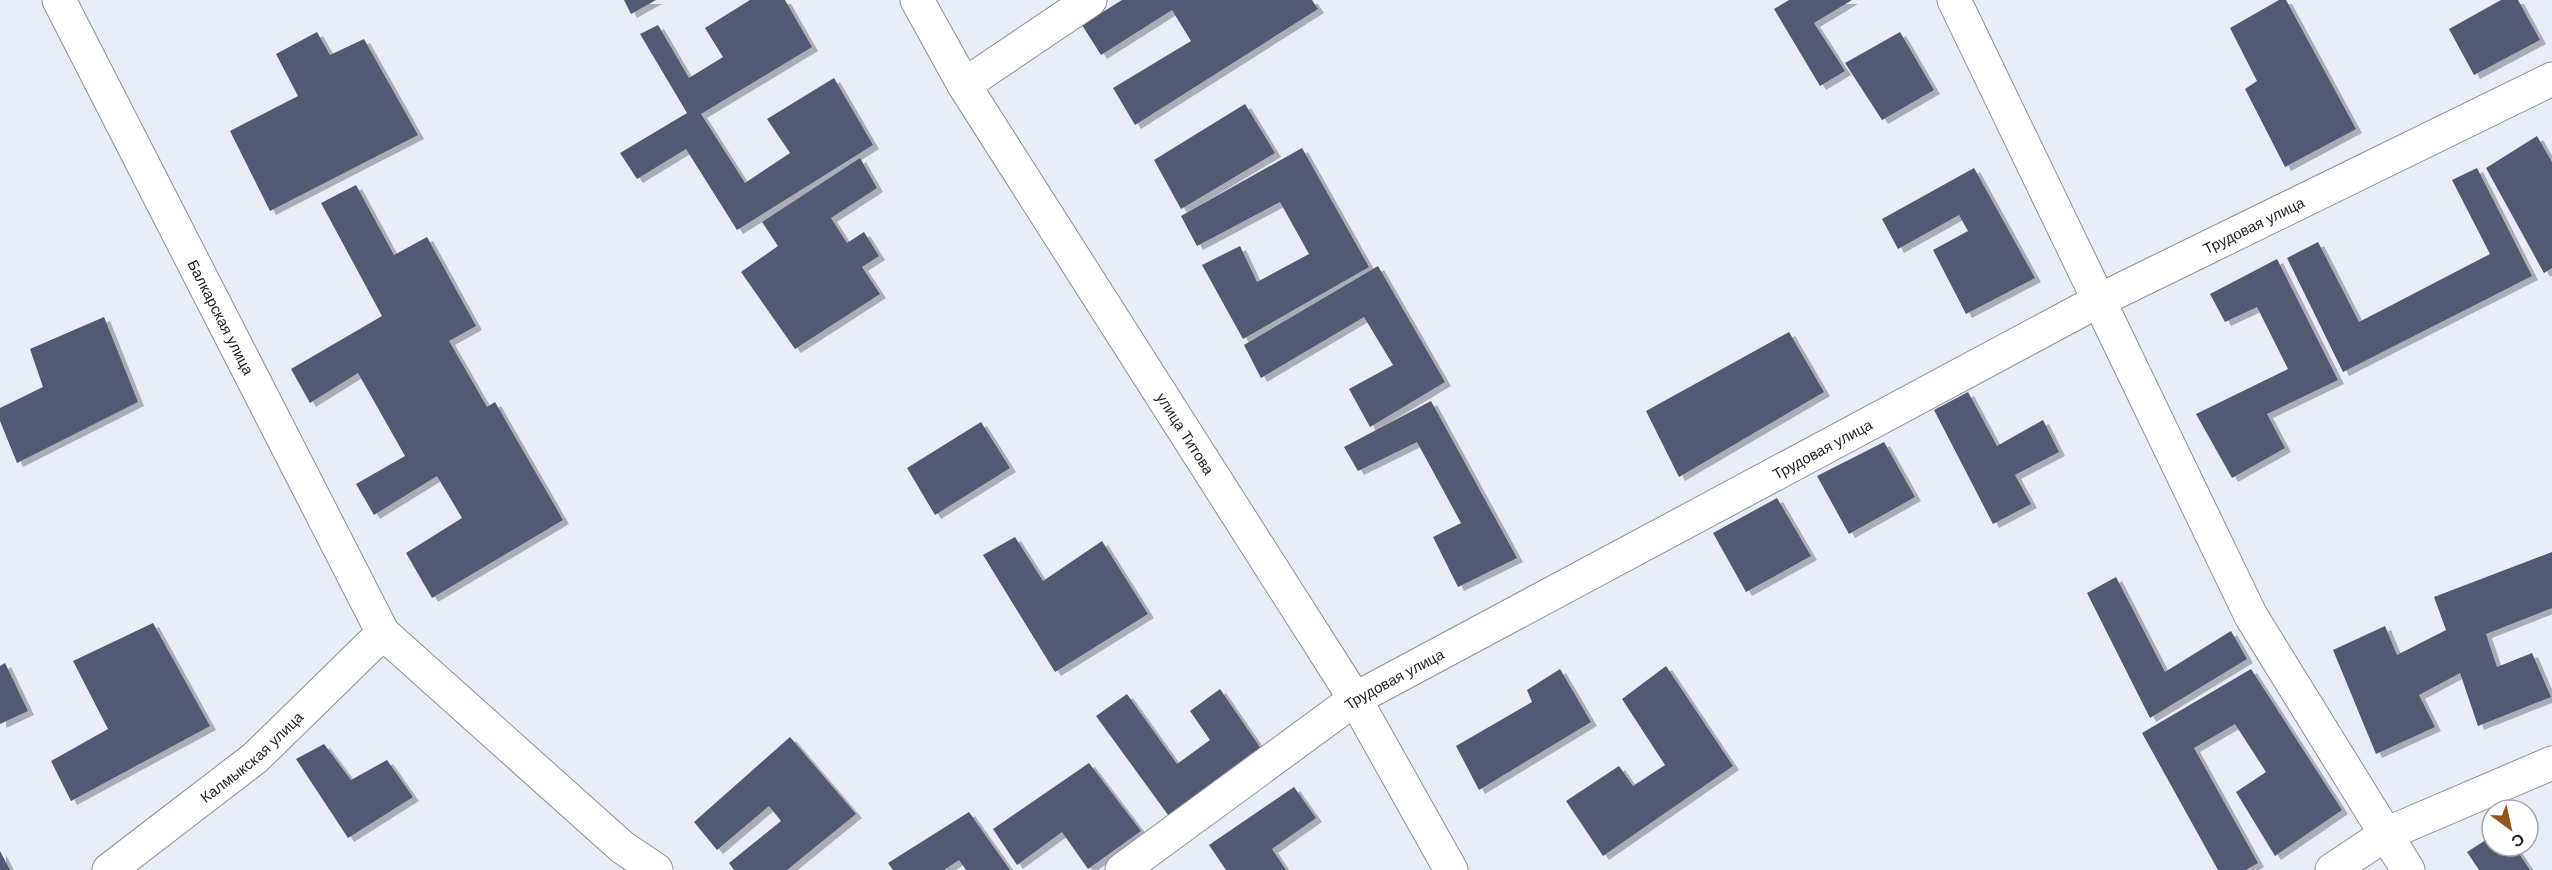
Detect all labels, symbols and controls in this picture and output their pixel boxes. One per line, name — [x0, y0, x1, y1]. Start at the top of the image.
street label: Трудовая улица — [2200, 193, 2307, 257]
street label: Балкарская улица — [185, 257, 258, 378]
street label: улица Титова — [1153, 389, 1218, 478]
street label: Трудовая улица — [1770, 415, 1875, 482]
street label: Трудовая улица — [1341, 644, 1447, 712]
street label: Калмыкская улица — [197, 707, 306, 806]
north arrow — [2480, 798, 2540, 858]
text: С — [2508, 830, 2527, 851]

